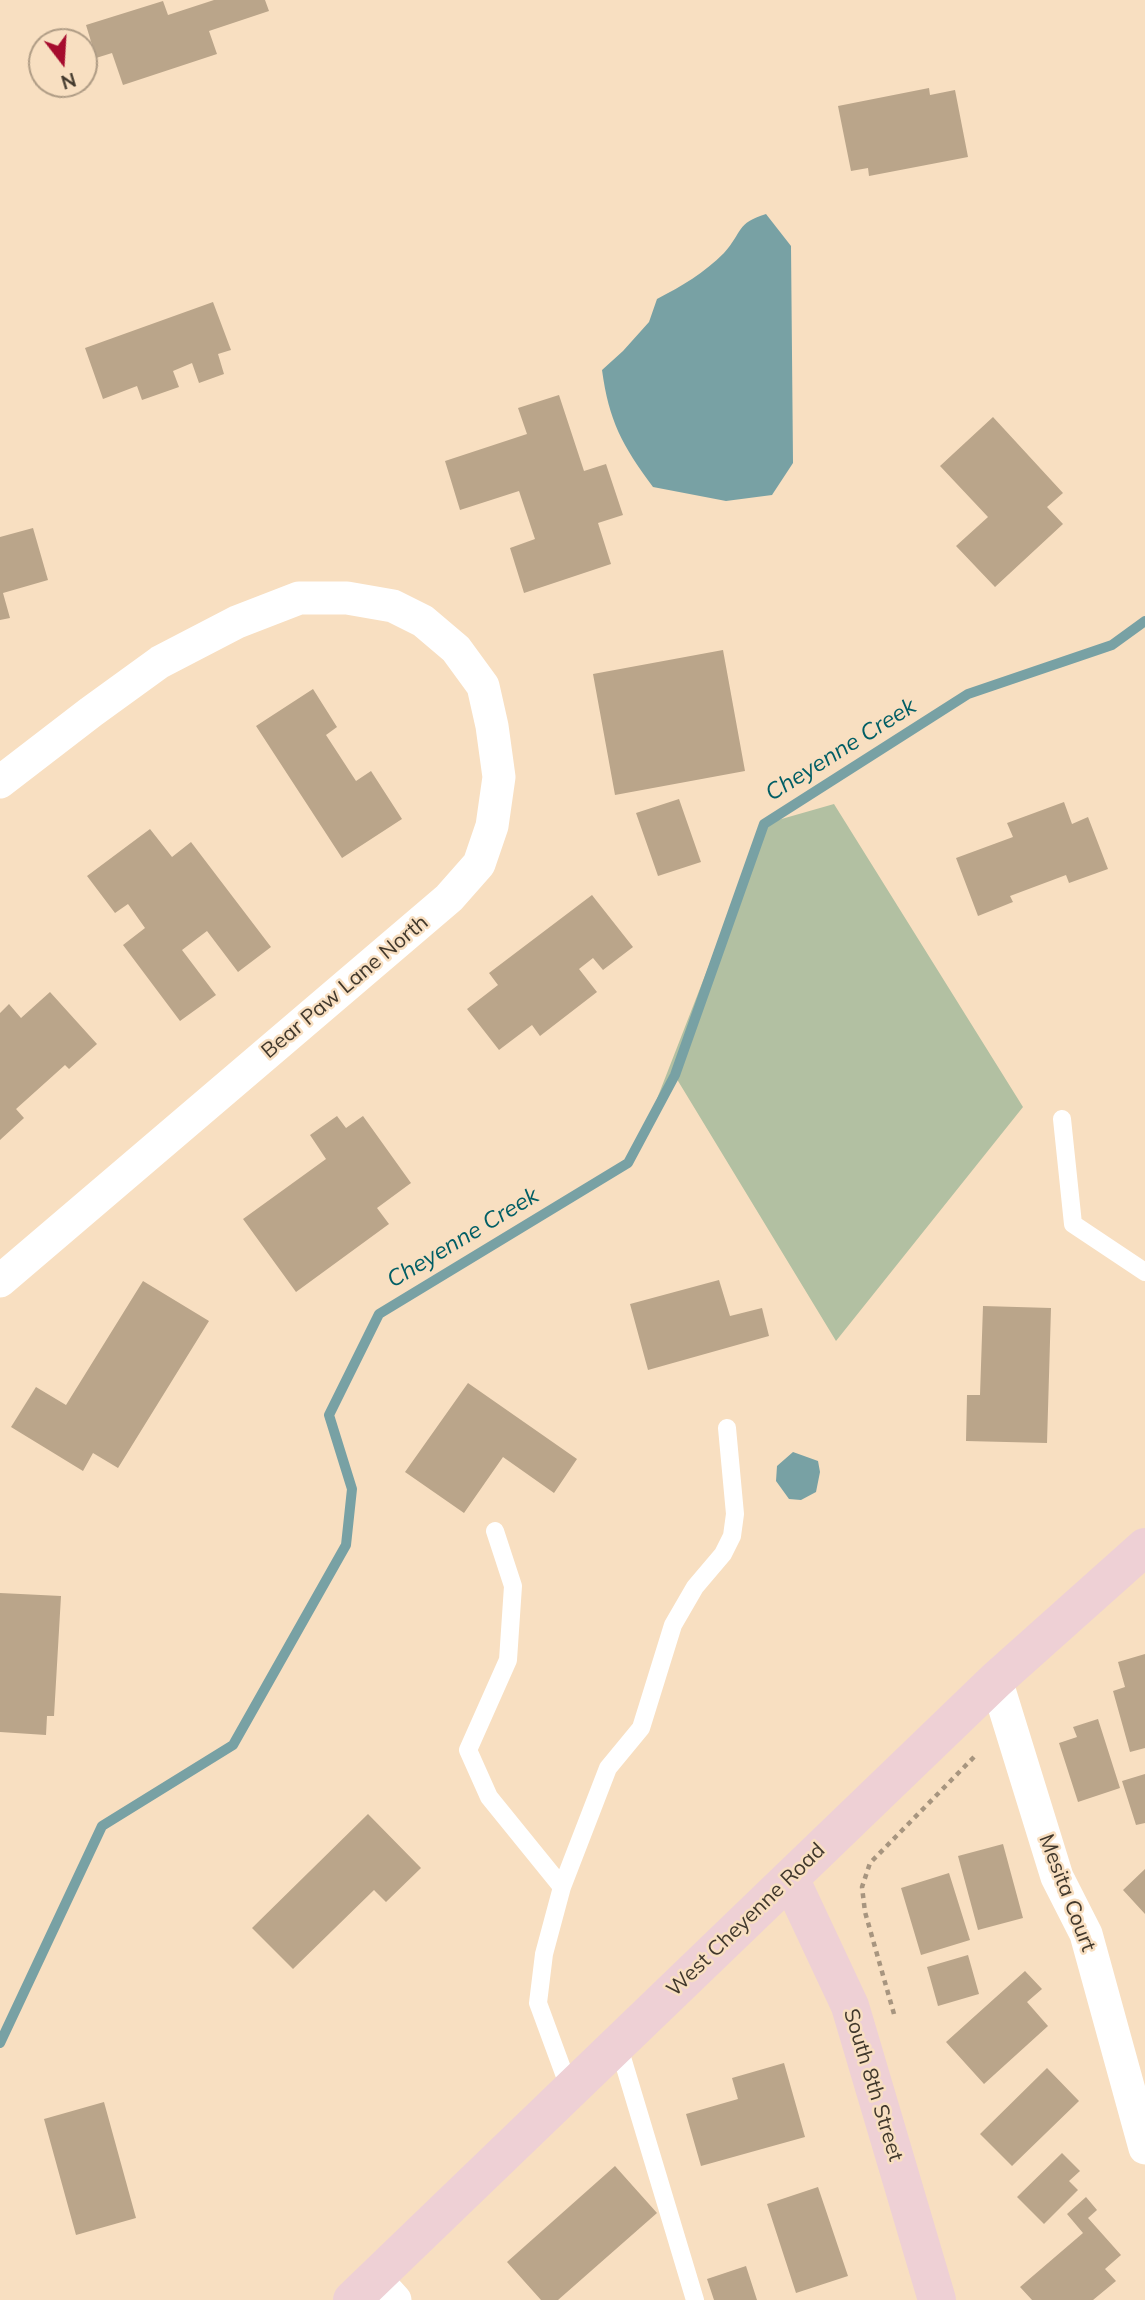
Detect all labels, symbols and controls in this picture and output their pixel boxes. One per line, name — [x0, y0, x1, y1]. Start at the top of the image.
north arrow — [28, 28, 98, 98]
text: N — [58, 68, 79, 95]
water label: Cheyenne Creek — [761, 693, 921, 807]
street label: Bear Paw Lane North — [257, 910, 433, 1064]
water label: Cheyenne Creek — [382, 1182, 544, 1294]
street label: Mesita Court — [1033, 1831, 1101, 1955]
street label: West Cheyenne Road — [662, 1838, 830, 2002]
street label: South 8th Street — [838, 2006, 908, 2164]

